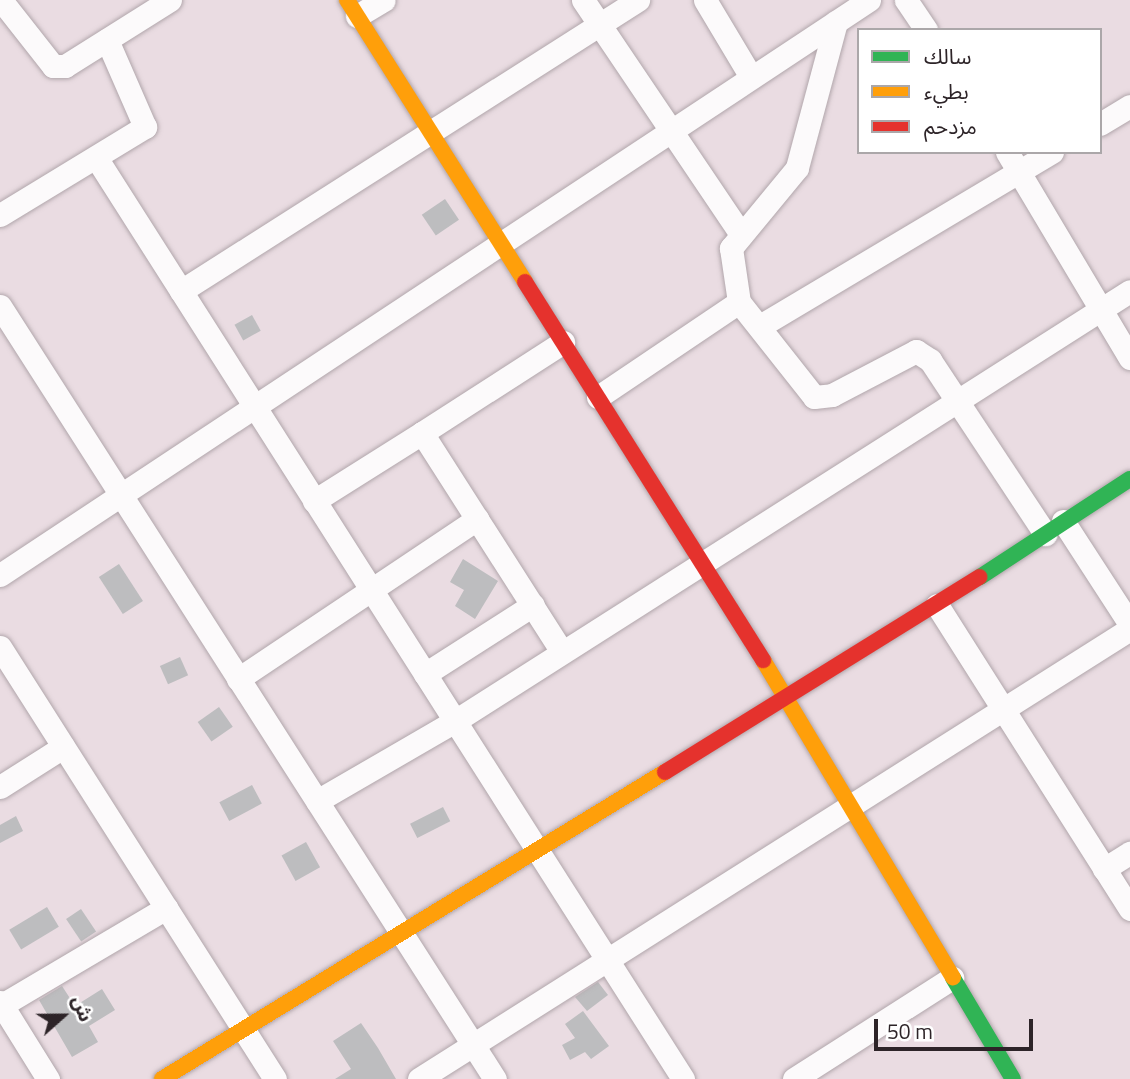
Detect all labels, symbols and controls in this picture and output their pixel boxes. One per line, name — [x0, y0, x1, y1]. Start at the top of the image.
legend — [857, 28, 1102, 154]
text: سالك — [924, 40, 971, 72]
text: بطيء — [924, 75, 969, 107]
text: مزدحم — [924, 110, 977, 142]
north arrow — [28, 981, 98, 1051]
text: ش — [65, 991, 101, 1026]
scale bar — [878, 1006, 1037, 1050]
text: 50 m — [887, 1015, 933, 1047]

